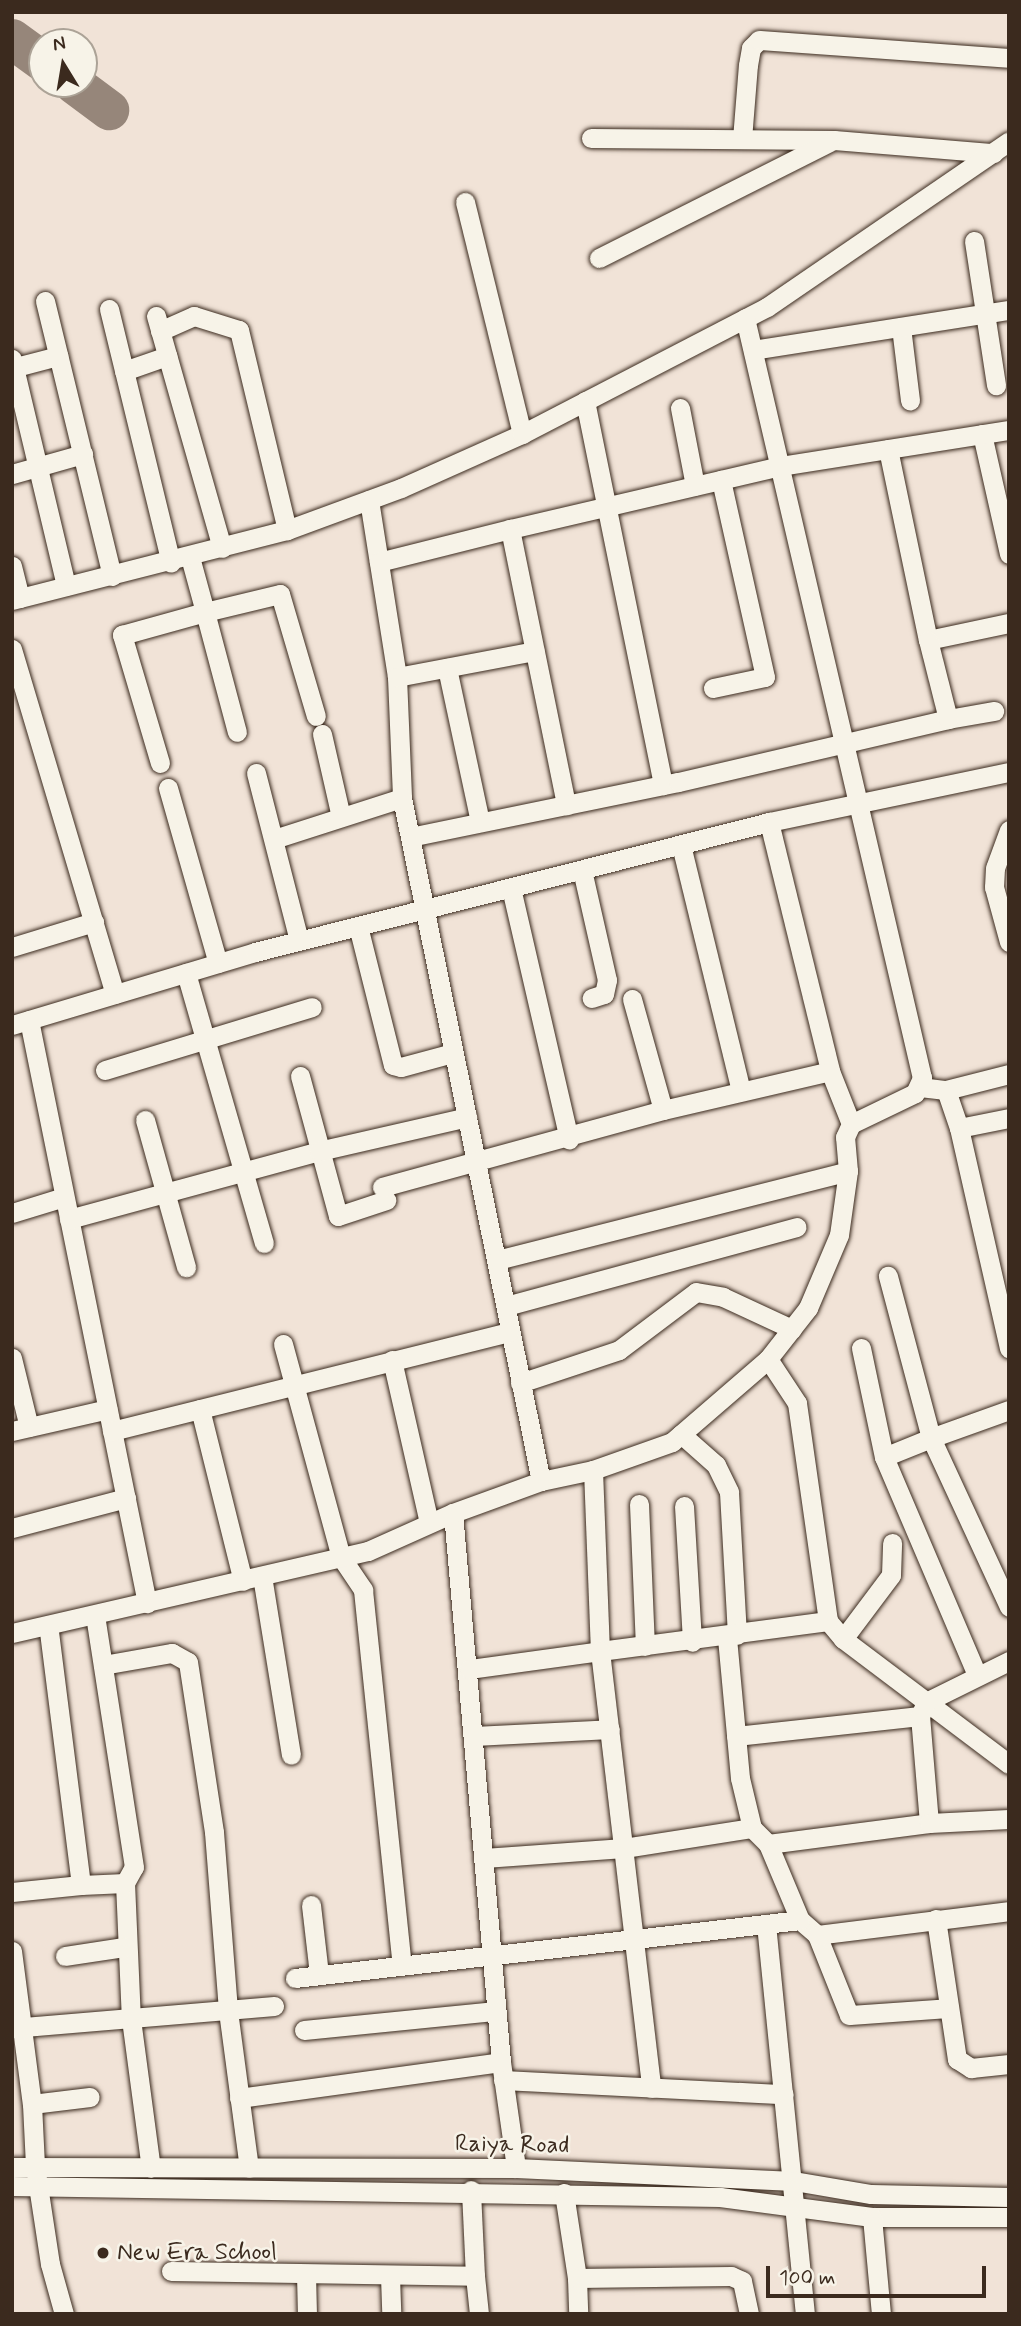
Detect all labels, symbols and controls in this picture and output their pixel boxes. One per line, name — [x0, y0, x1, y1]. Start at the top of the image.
north arrow — [28, 28, 98, 98]
text: N — [51, 30, 68, 57]
street label: Raiya Road — [455, 2130, 569, 2160]
place label: New Era School — [117, 2239, 270, 2267]
marker: New Era School — [95, 2245, 111, 2261]
scale bar — [769, 2252, 990, 2296]
text: 100 m — [779, 2264, 835, 2292]

